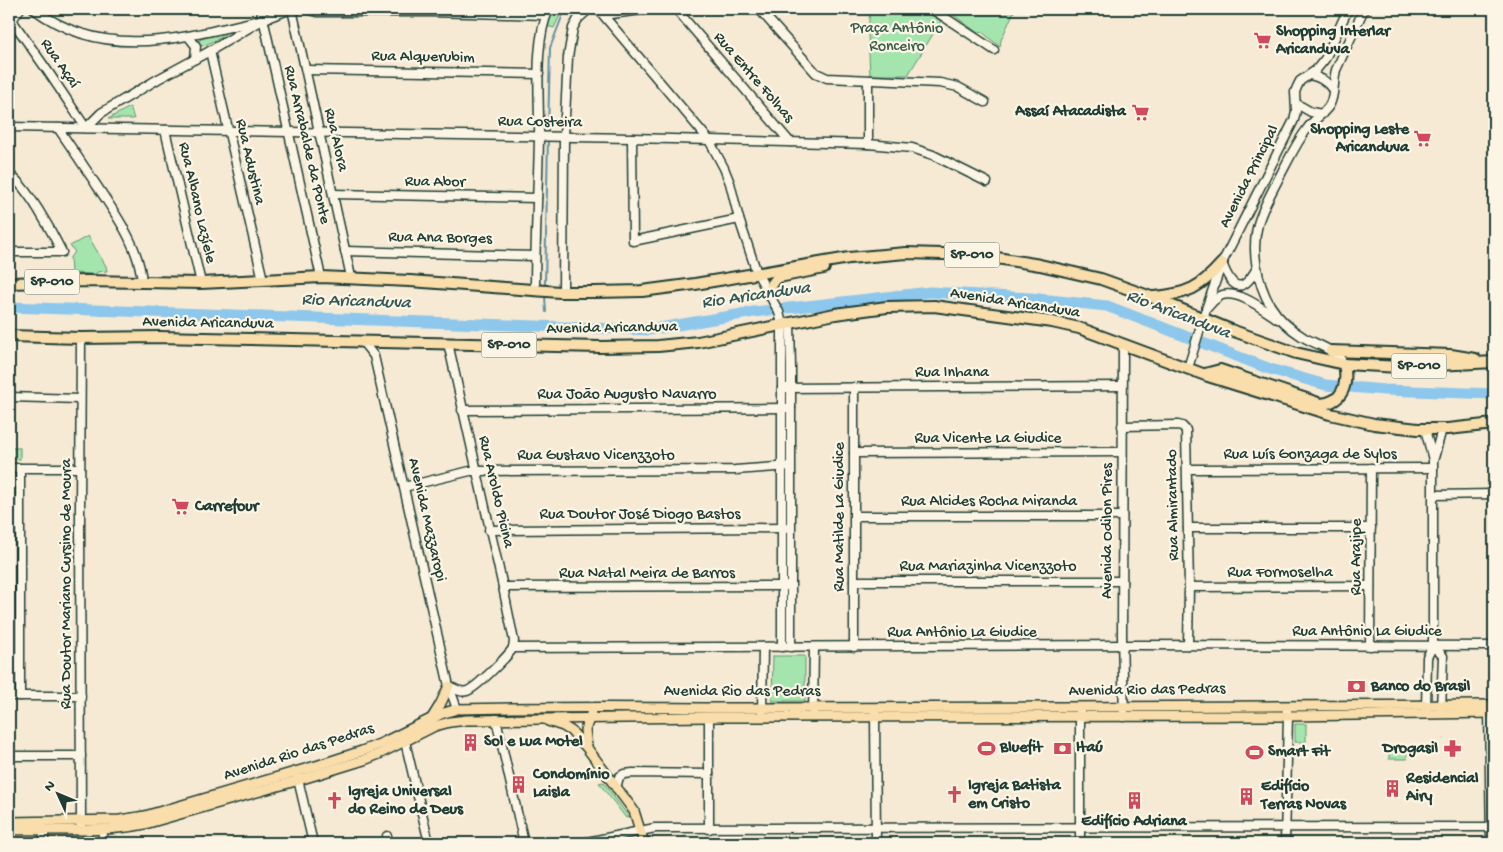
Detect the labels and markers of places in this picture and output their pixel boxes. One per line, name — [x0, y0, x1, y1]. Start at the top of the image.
place label: Shopping Interlar Aricanduva — [1275, 23, 1392, 60]
supermarket icon: Shopping Interlar Aricanduva — [1252, 31, 1272, 51]
supermarket icon: Assaí Atacadista — [1130, 102, 1150, 122]
place label: Assaí Atacadista — [1014, 103, 1127, 122]
place label: Shopping Leste Aricanduva — [1310, 121, 1410, 158]
supermarket icon: Shopping Leste Aricanduva — [1413, 129, 1433, 149]
supermarket icon: Carrefour — [171, 497, 191, 517]
place label: Carrefour — [194, 497, 261, 517]
bank icon: Banco do Brasil — [1347, 677, 1367, 697]
place label: Banco do Brasil — [1370, 678, 1471, 697]
building icon: Sol e Lua Motel — [460, 732, 480, 752]
place label: Sol e Lua Motel — [484, 733, 583, 752]
sports icon: Bluefit — [976, 738, 996, 758]
place label: Bluefit — [999, 738, 1044, 758]
bank icon: Itaú — [1052, 738, 1072, 758]
place label: Itaú — [1076, 739, 1103, 758]
pharmacy icon: Drogasil — [1442, 739, 1462, 759]
place label: Drogasil — [1381, 740, 1438, 759]
sports icon: Smart Fit — [1244, 742, 1264, 762]
place label: Smart Fit — [1268, 743, 1331, 762]
place label: Condomínio Laisla — [532, 766, 610, 803]
place label: Residencial Airy — [1405, 770, 1479, 807]
building icon: Condomínio Laisla — [509, 774, 529, 794]
place label: Igreja Batista em Cristo — [967, 777, 1062, 814]
place label: Edifício Terras Novas — [1259, 777, 1347, 815]
building icon: Residencial Airy — [1382, 778, 1402, 798]
place label: Igreja Universal do Reino de Deus — [348, 783, 464, 820]
church icon: Igreja Batista em Cristo — [944, 785, 964, 805]
building icon: Edifício Terras Novas — [1237, 786, 1257, 806]
building icon: Edifício Adriana — [1124, 790, 1144, 810]
church icon: Igreja Universal do Reino de Deus — [324, 791, 344, 811]
place label: Edifício Adriana — [1081, 812, 1188, 832]

